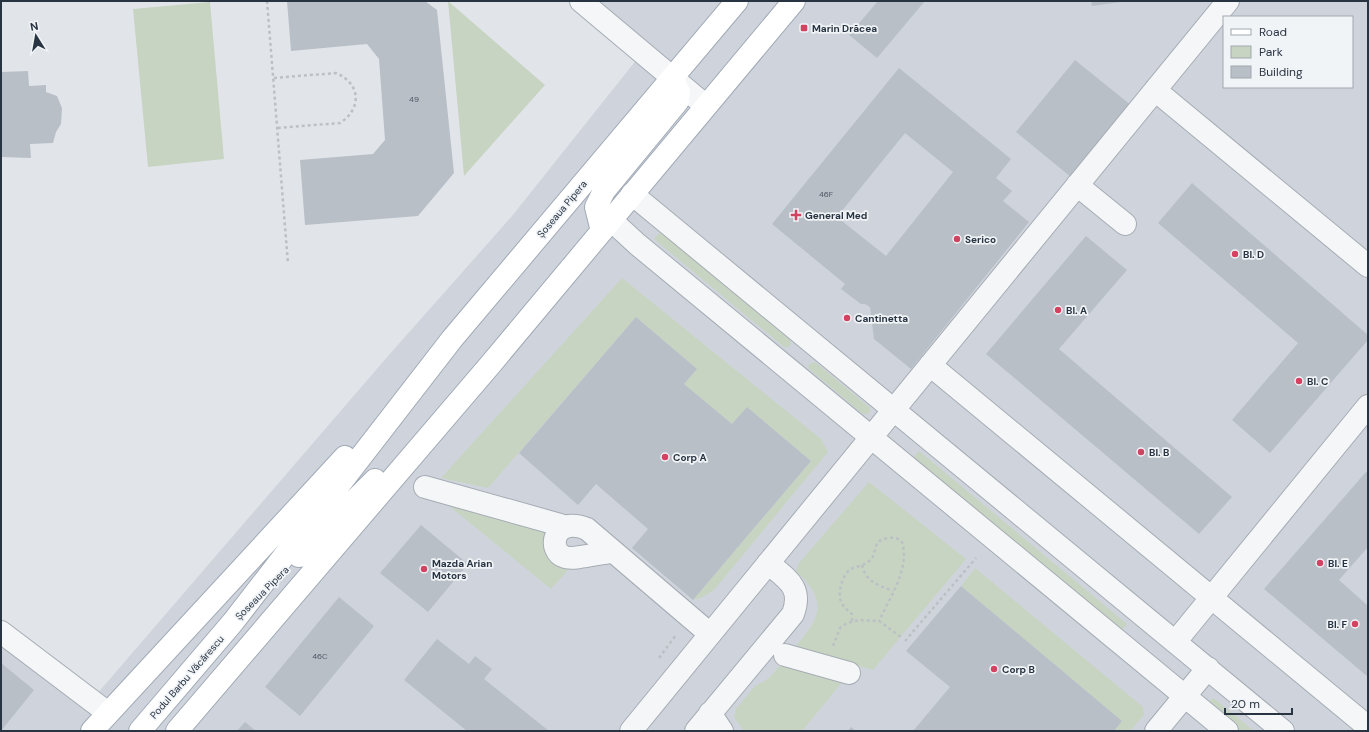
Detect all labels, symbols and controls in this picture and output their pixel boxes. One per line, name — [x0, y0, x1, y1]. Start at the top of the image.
north arrow — [16, 16, 56, 56]
legend — [1223, 16, 1353, 88]
text: N — [29, 19, 39, 34]
place label: Marin Drăcea — [812, 22, 877, 35]
marker: Marin Drăcea — [799, 23, 809, 33]
text: Road — [1259, 24, 1287, 40]
text: Park — [1259, 44, 1283, 60]
text: Building — [1259, 64, 1303, 80]
house number: 49 — [409, 94, 419, 104]
street label: Șoseaua Pipera — [534, 178, 590, 240]
house number: 46F — [819, 189, 834, 199]
marker: General Med — [790, 209, 802, 221]
place label: General Med — [805, 209, 867, 222]
place label: Serico — [965, 233, 996, 246]
marker: Serico — [952, 234, 962, 244]
place label: Bl. D — [1243, 248, 1264, 261]
marker: Bl. D — [1230, 249, 1240, 259]
place label: Bl. A — [1066, 304, 1087, 317]
marker: Bl. A — [1053, 305, 1063, 315]
place label: Cantinetta — [855, 312, 908, 325]
marker: Cantinetta — [842, 313, 852, 323]
place label: Bl. C — [1307, 375, 1328, 388]
marker: Bl. C — [1294, 376, 1304, 386]
place label: Bl. B — [1149, 446, 1169, 459]
marker: Bl. B — [1136, 447, 1146, 457]
place label: Corp A — [673, 451, 707, 464]
marker: Corp A — [660, 452, 670, 462]
place label: Mazda Arian Motors — [432, 557, 492, 582]
place label: Bl. E — [1328, 557, 1348, 570]
marker: Bl. E — [1315, 558, 1325, 568]
street label: Șoseaua Pipera — [232, 563, 292, 623]
marker: Mazda Arian Motors — [419, 564, 429, 574]
place label: Bl. F — [1328, 618, 1347, 631]
marker: Bl. F — [1350, 619, 1360, 629]
street label: Podul Barbu Văcărescu — [147, 632, 227, 721]
house number: 46C — [312, 651, 328, 661]
place label: Corp B — [1002, 663, 1035, 676]
marker: Corp B — [989, 664, 999, 674]
scale bar — [1225, 690, 1292, 716]
text: 20 m — [1231, 696, 1260, 712]

